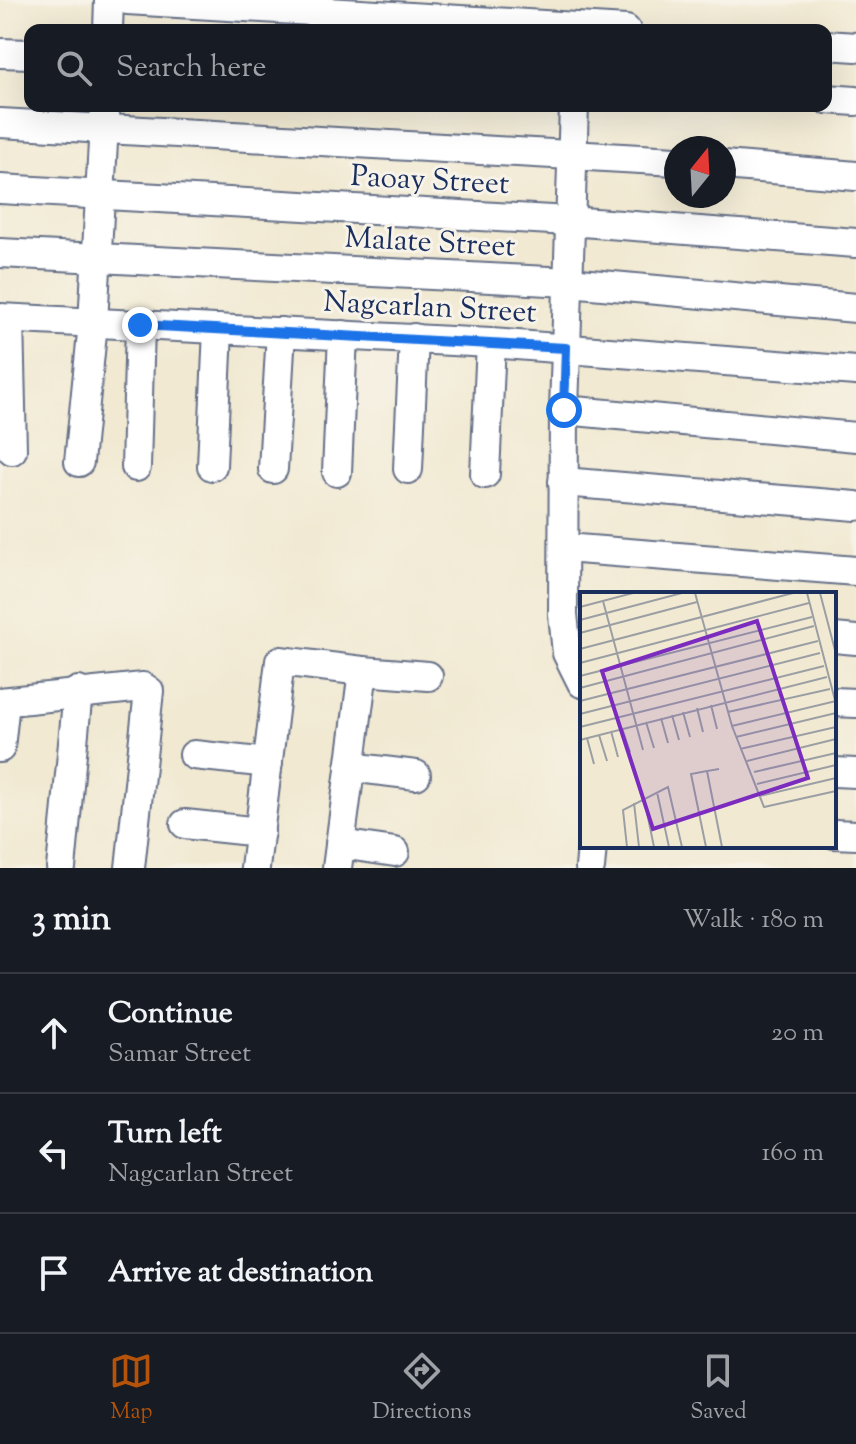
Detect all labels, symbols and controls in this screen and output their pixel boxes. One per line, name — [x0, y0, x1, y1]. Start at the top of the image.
search box — [24, 24, 832, 112]
icon: search — [52, 46, 96, 90]
text: Search here — [116, 47, 266, 90]
north arrow — [664, 136, 736, 208]
street label: Paoay Street — [350, 156, 510, 207]
street label: Malate Street — [343, 218, 517, 269]
street label: Nagcarlan Street — [322, 281, 538, 336]
route end — [122, 307, 158, 343]
route start — [546, 392, 582, 428]
inset map — [580, 592, 836, 848]
text: 3 min — [32, 896, 111, 945]
text: Walk · 180 m — [683, 902, 824, 939]
text: Continue — [108, 993, 233, 1036]
icon: ahead — [32, 1011, 76, 1055]
text: 20 m — [771, 1015, 824, 1052]
text: Samar Street — [108, 1036, 251, 1073]
text: Turn left — [108, 1113, 222, 1156]
icon: left — [32, 1131, 76, 1175]
text: 160 m — [761, 1135, 824, 1172]
text: Nagcarlan Street — [108, 1156, 293, 1193]
icon: arrive — [32, 1251, 76, 1295]
text: Arrive at destination — [108, 1252, 373, 1295]
tab: Map — [109, 1349, 153, 1429]
tab: Directions — [372, 1349, 471, 1429]
tab: Saved — [690, 1349, 747, 1429]

